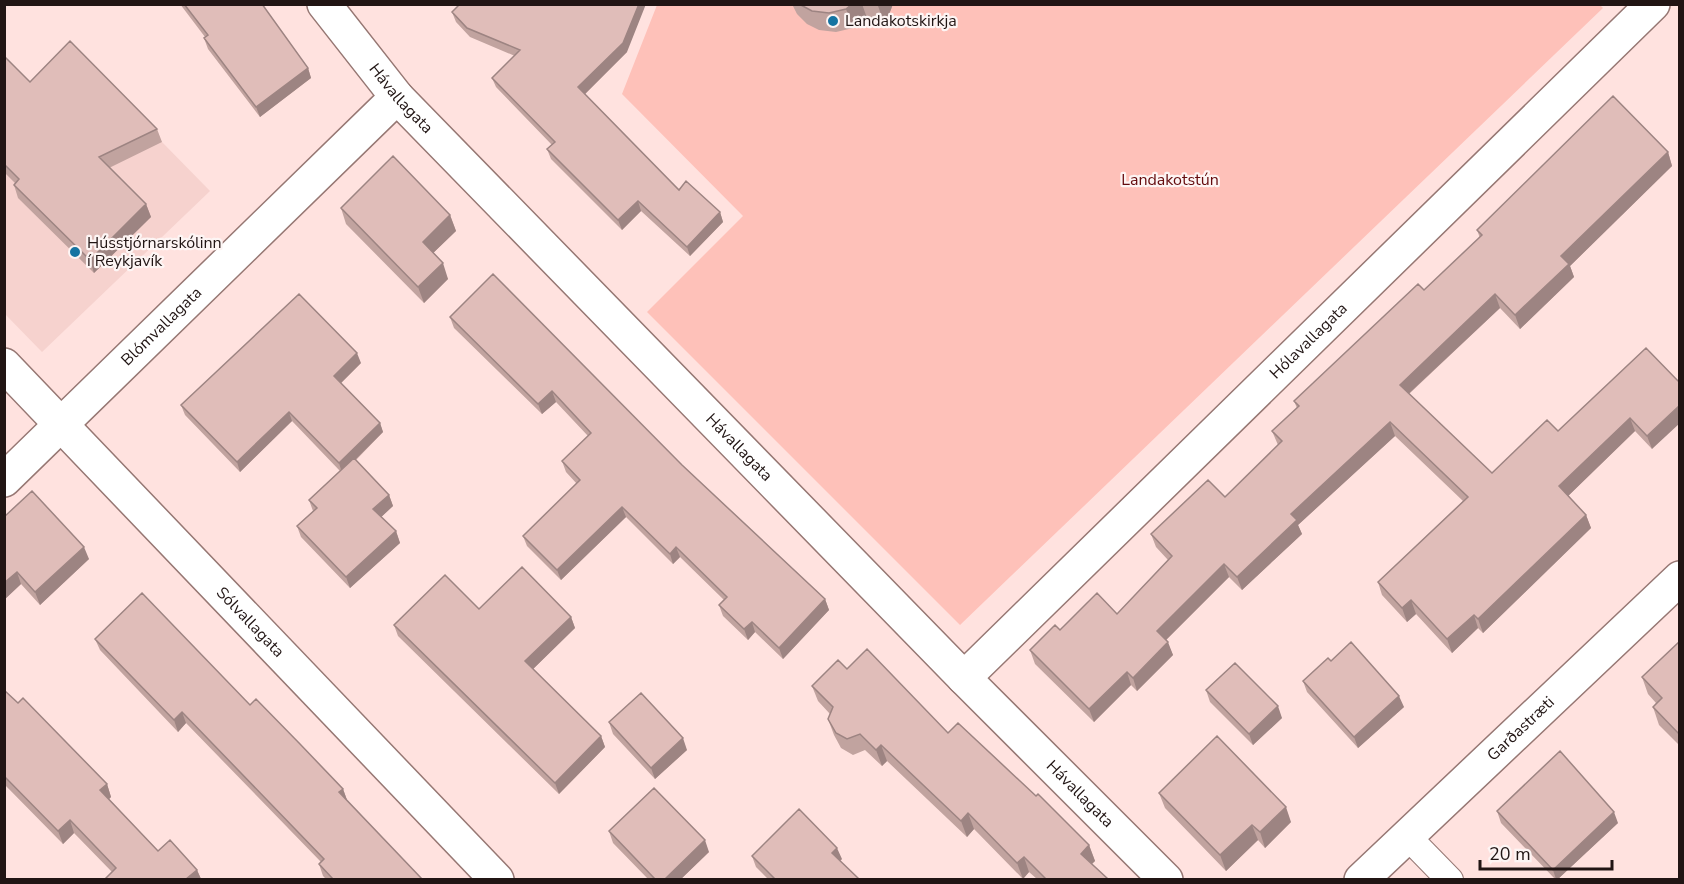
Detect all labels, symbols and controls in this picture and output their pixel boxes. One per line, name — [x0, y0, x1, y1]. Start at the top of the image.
place label: Landakotskirkja — [845, 10, 957, 32]
marker: Landakotskirkja — [826, 14, 840, 28]
street label: Hávallagata — [364, 59, 438, 139]
park label: Landakotstún — [1121, 169, 1219, 191]
place label: Hússtjórnarskólinn í Reykjavík — [87, 232, 222, 272]
marker: Hússtjórnarskólinn í Reykjavík — [68, 245, 82, 259]
street label: Blómvallagata — [116, 282, 207, 371]
street label: Hólavallagata — [1265, 298, 1352, 384]
street label: Hávallagata — [701, 409, 777, 486]
street label: Sólvallagata — [211, 582, 289, 662]
street label: Garðastræti — [1482, 691, 1559, 766]
street label: Hávallagata — [1041, 755, 1119, 833]
scale bar — [1480, 833, 1612, 871]
text: 20 m — [1489, 842, 1531, 866]

